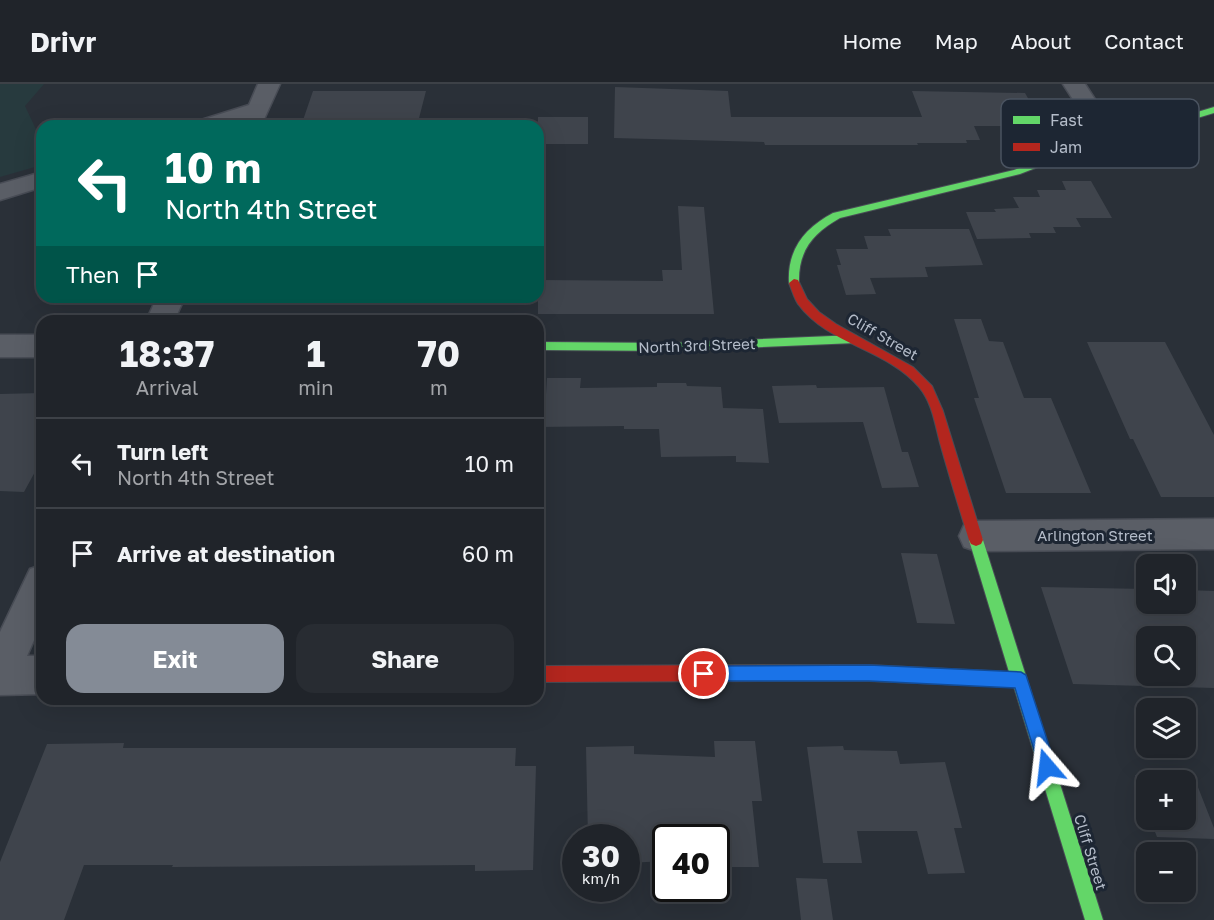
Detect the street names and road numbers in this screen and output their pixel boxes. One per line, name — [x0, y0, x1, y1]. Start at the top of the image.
street label: Cliff Street — [845, 309, 921, 363]
street label: North 3rd Street — [638, 334, 756, 356]
street label: Arlington Street — [1037, 526, 1153, 544]
street label: Cliff Street — [1071, 812, 1111, 892]

